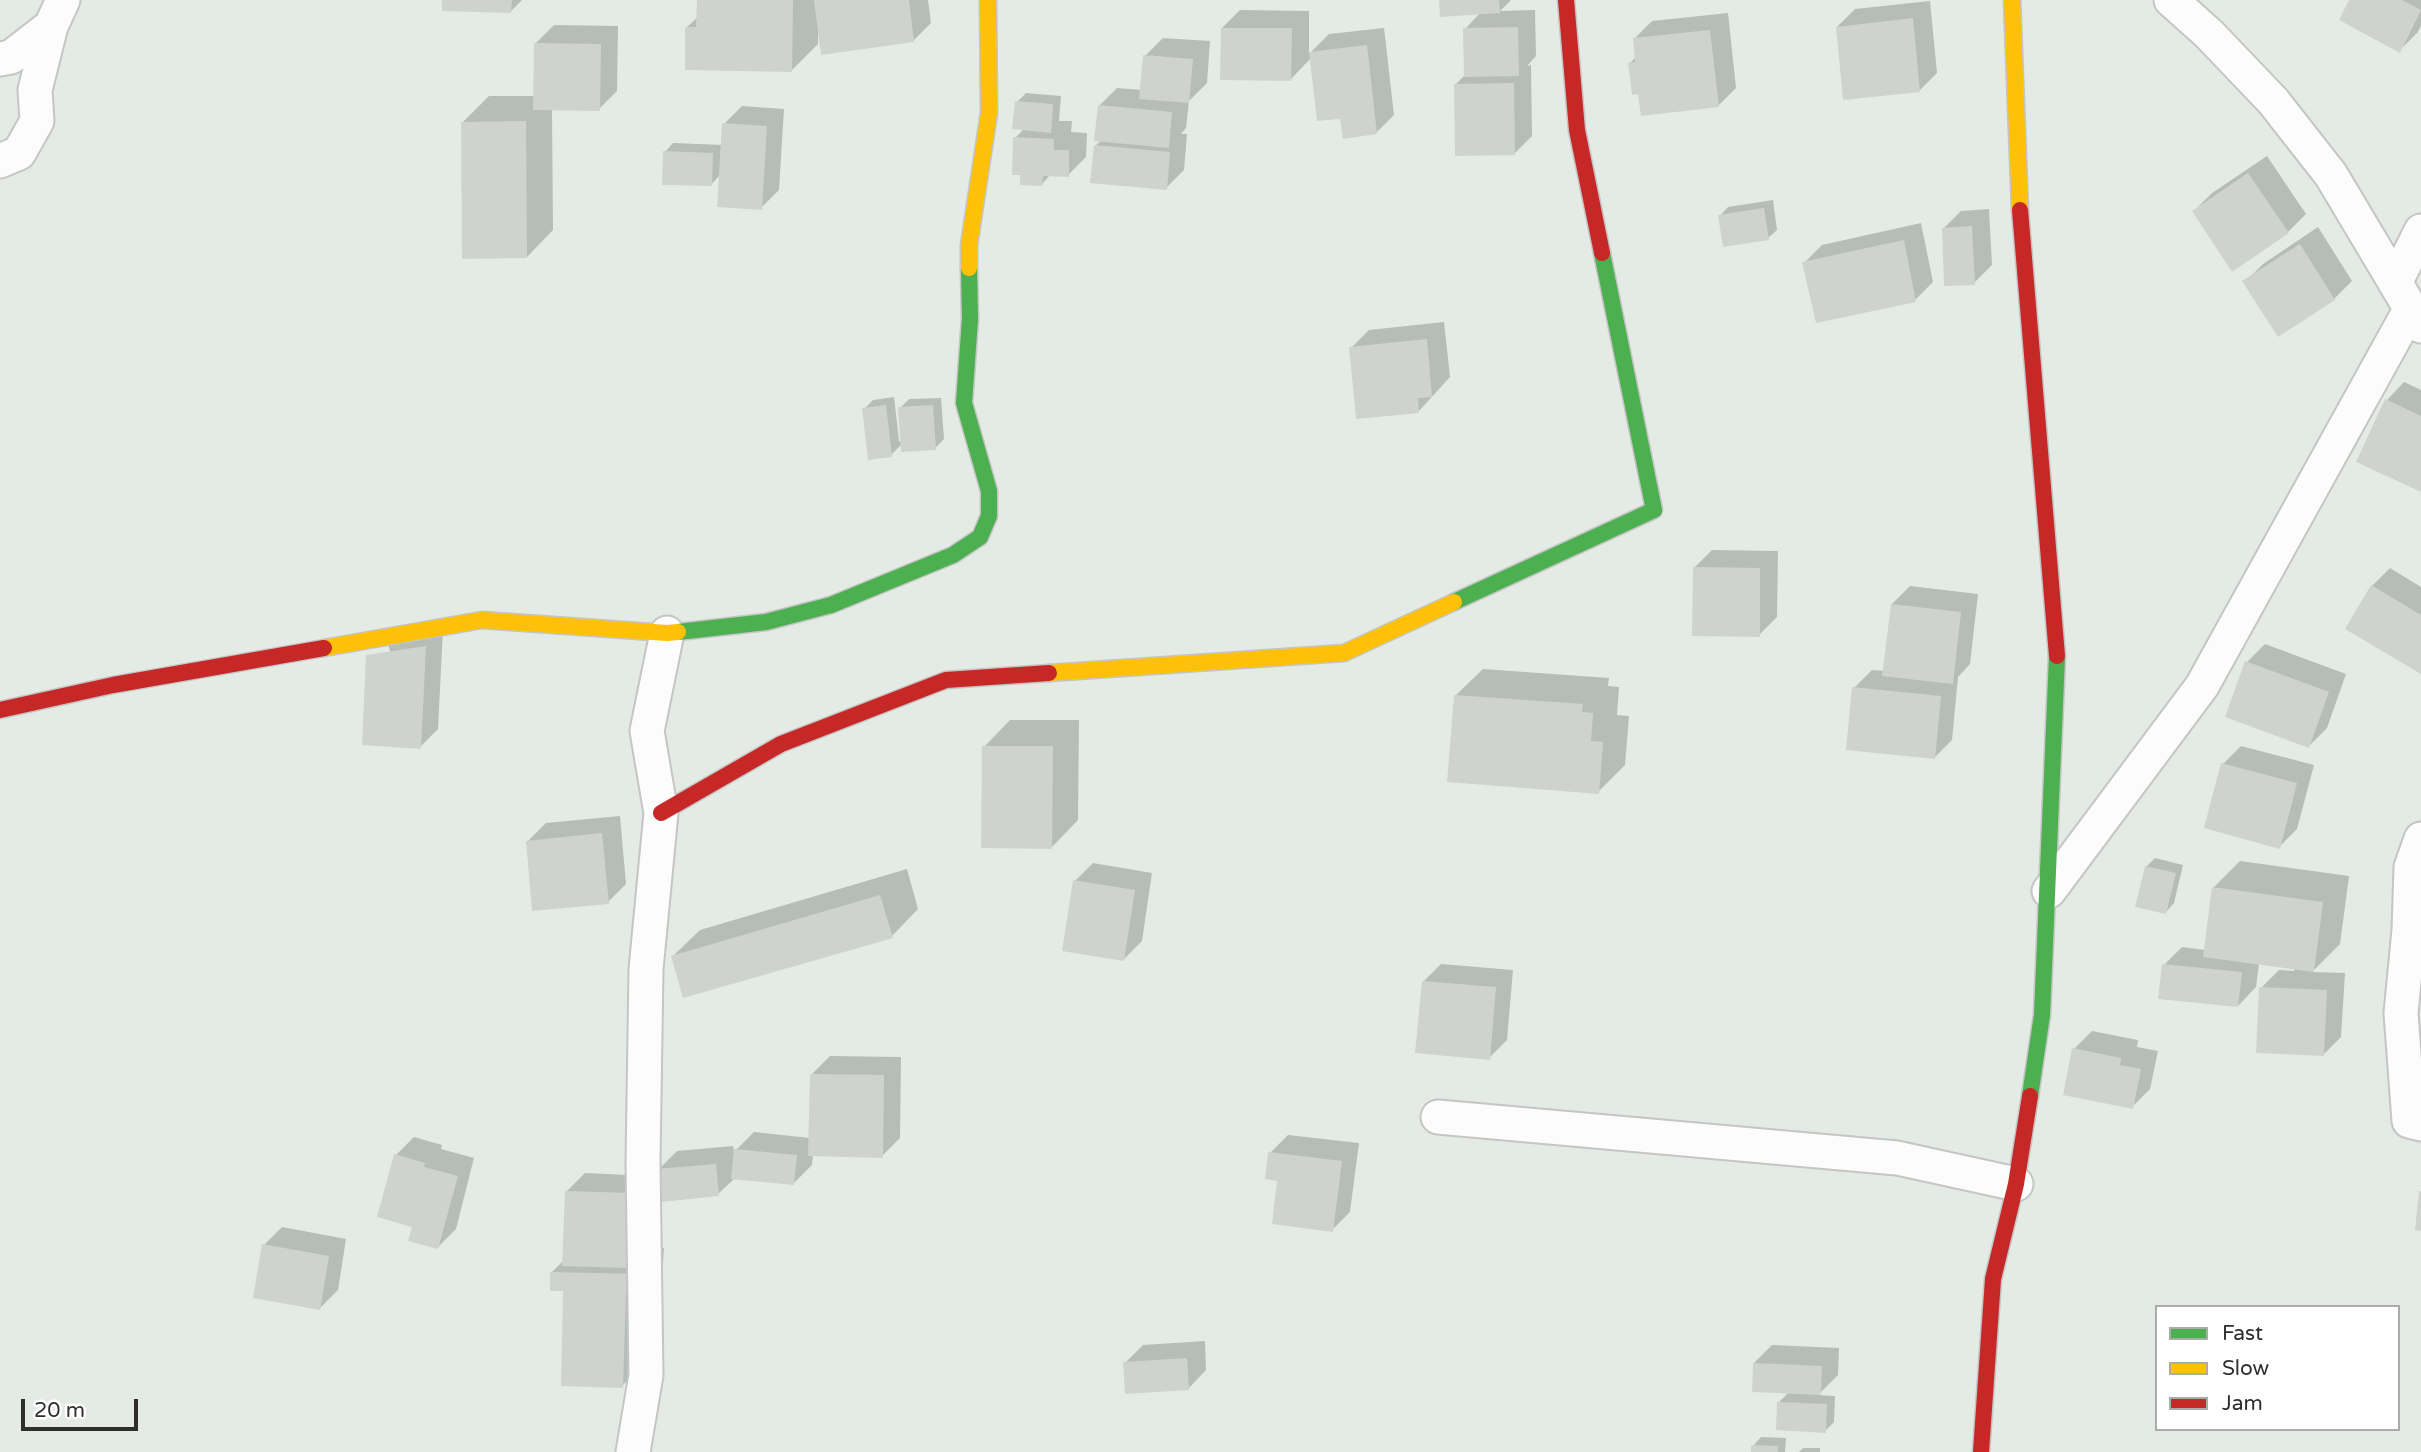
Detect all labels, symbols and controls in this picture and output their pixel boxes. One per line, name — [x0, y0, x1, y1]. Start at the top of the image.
legend — [2155, 1305, 2400, 1431]
text: Fast — [2222, 1321, 2263, 1346]
text: Slow — [2222, 1356, 2269, 1381]
scale bar — [24, 1386, 142, 1430]
text: Jam — [2222, 1391, 2263, 1416]
text: 20 m — [34, 1398, 85, 1423]

